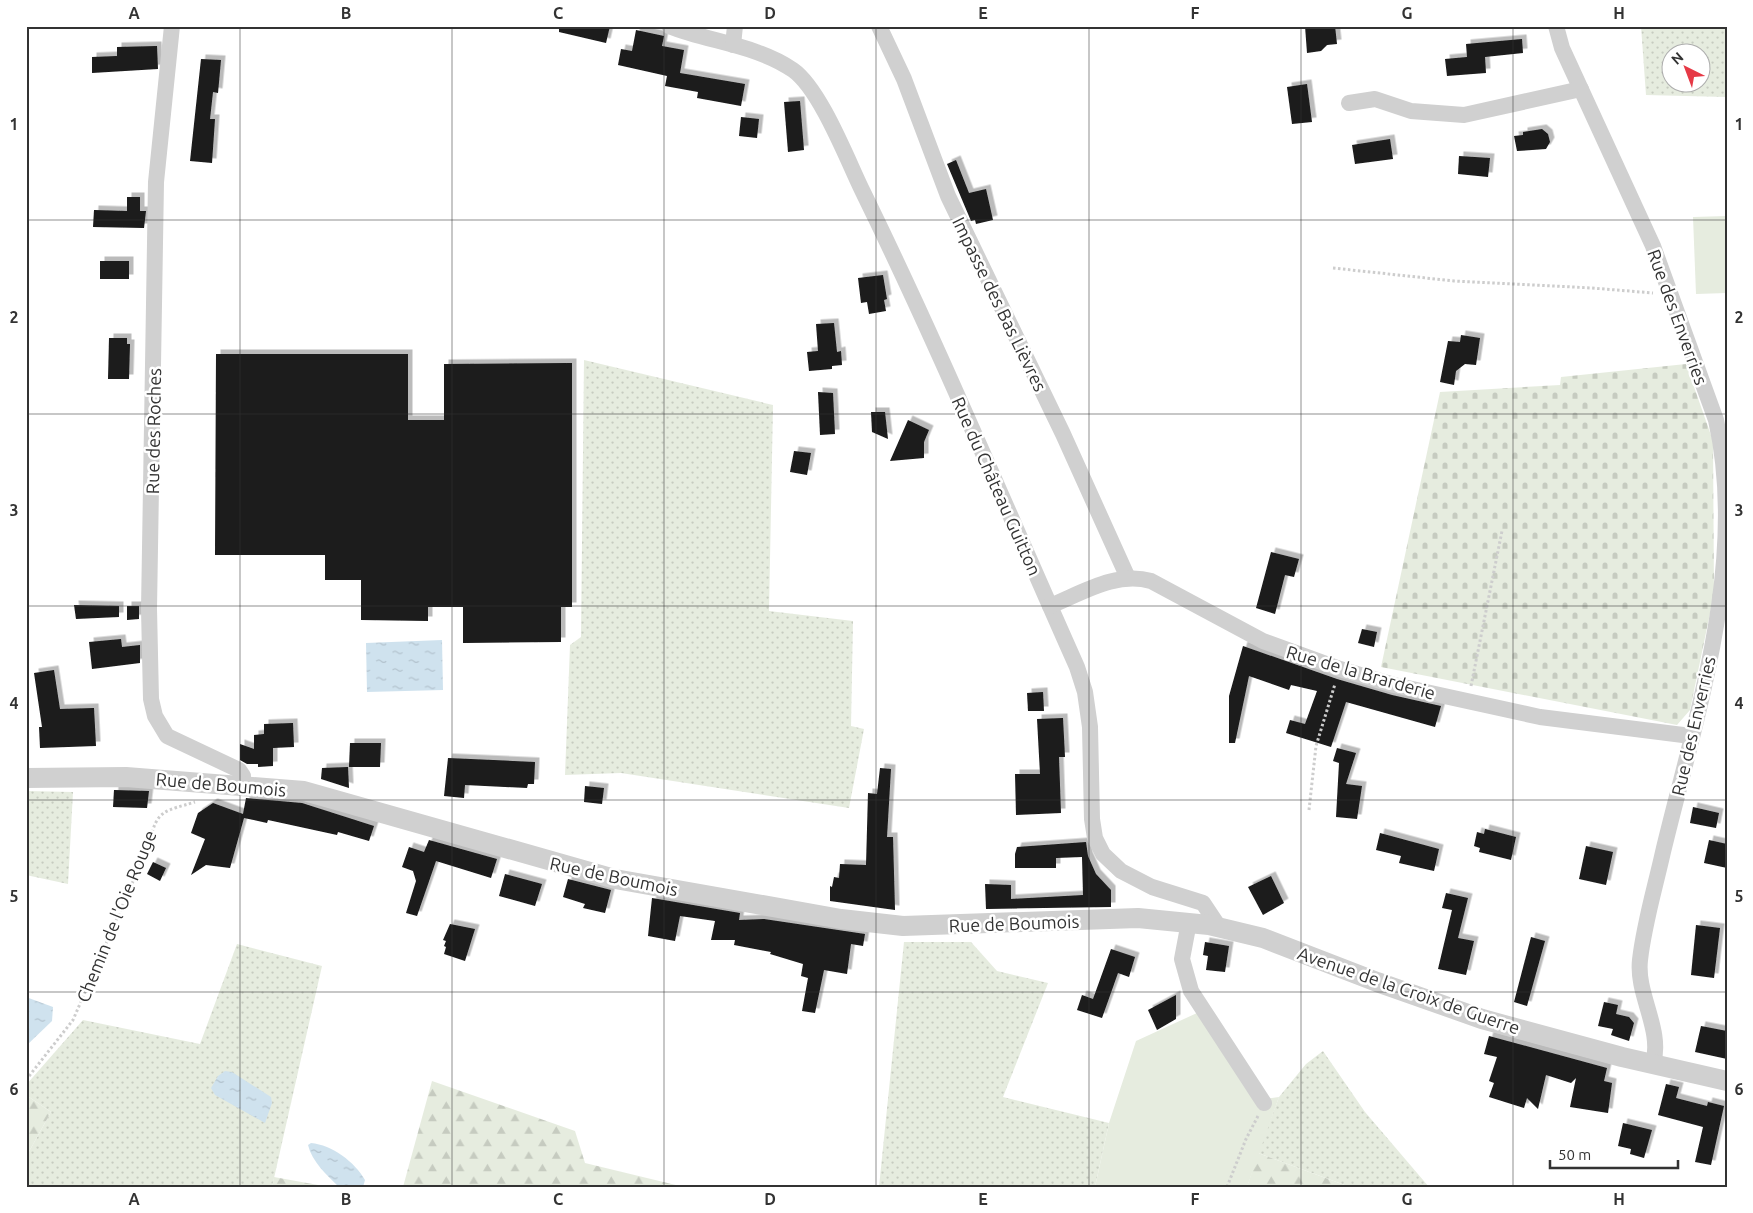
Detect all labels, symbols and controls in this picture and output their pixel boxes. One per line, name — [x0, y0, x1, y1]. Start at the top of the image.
text: A — [128, 4, 140, 22]
text: B — [341, 4, 351, 22]
text: C — [553, 4, 563, 22]
text: D — [764, 4, 776, 22]
text: E — [978, 4, 988, 22]
text: F — [1191, 4, 1200, 22]
text: G — [1401, 4, 1413, 22]
text: H — [1613, 4, 1625, 22]
north arrow — [1660, 42, 1710, 92]
text: N — [1668, 49, 1687, 68]
text: 1 — [9, 115, 19, 133]
text: 1 — [1734, 115, 1744, 133]
street label: Impasse des Bas Lièvres — [949, 214, 1051, 395]
street label: Rue des Enverries — [1644, 247, 1712, 388]
text: 2 — [9, 308, 19, 326]
text: 2 — [1734, 308, 1744, 326]
street label: Rue des Roches — [142, 368, 164, 494]
street label: Rue du Château Guitton — [949, 394, 1045, 578]
text: 3 — [9, 501, 19, 519]
text: 3 — [1734, 501, 1744, 519]
street label: Rue de la Brarderie — [1284, 641, 1438, 703]
street label: Rue des Enverries — [1667, 654, 1719, 798]
text: 4 — [9, 694, 19, 712]
text: 4 — [1734, 694, 1744, 712]
street label: Rue de Boumois — [155, 768, 287, 800]
street label: Chemin de l'Oie Rouge — [72, 827, 160, 1005]
street label: Rue de Boumois — [548, 853, 680, 899]
text: 5 — [9, 887, 19, 905]
text: 5 — [1734, 887, 1744, 905]
street label: Rue de Boumois — [948, 911, 1080, 935]
street label: Avenue de la Croix de Guerre — [1295, 942, 1523, 1038]
text: 6 — [9, 1080, 19, 1098]
text: 6 — [1734, 1080, 1744, 1098]
scale bar — [1550, 1138, 1678, 1170]
text: 50 m — [1558, 1146, 1591, 1163]
text: A — [128, 1190, 140, 1208]
text: B — [341, 1190, 351, 1208]
text: C — [553, 1190, 563, 1208]
text: D — [764, 1190, 776, 1208]
text: E — [978, 1190, 988, 1208]
text: F — [1191, 1190, 1200, 1208]
text: G — [1401, 1190, 1413, 1208]
text: H — [1613, 1190, 1625, 1208]

